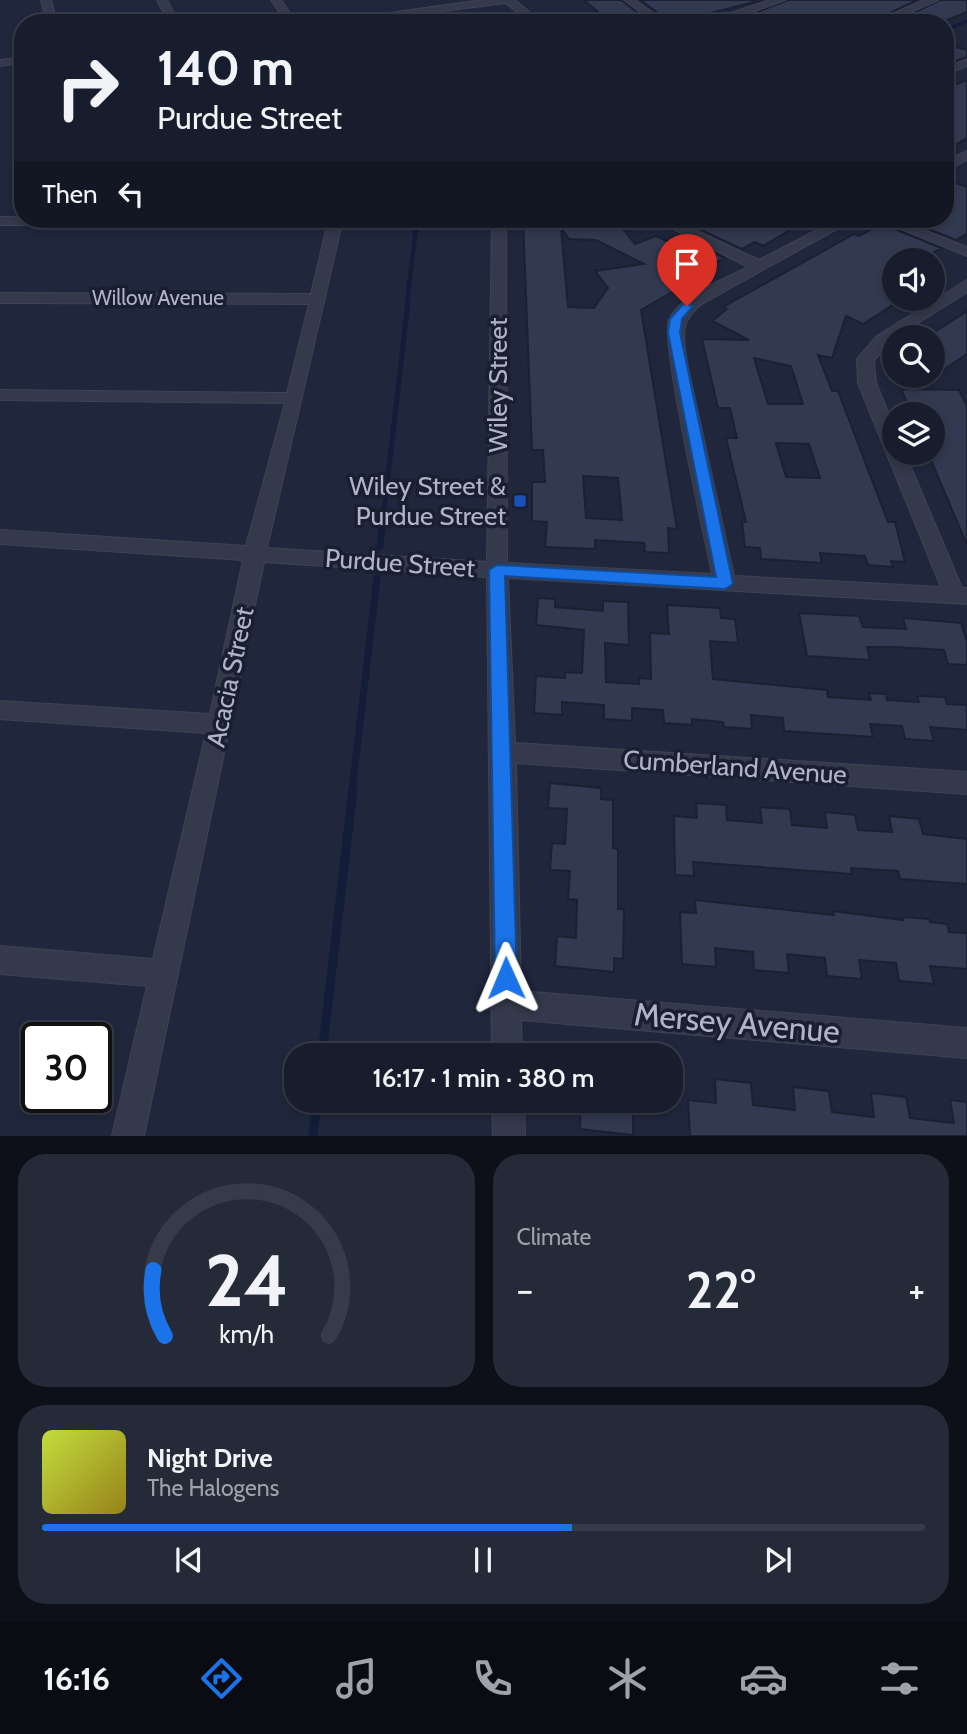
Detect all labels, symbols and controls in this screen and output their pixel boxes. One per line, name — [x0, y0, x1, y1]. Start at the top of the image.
text: 140 m — [157, 38, 294, 97]
icon: right — [42, 42, 133, 133]
text: Purdue Street — [157, 98, 342, 137]
icon: left — [112, 175, 150, 213]
text: Then — [42, 178, 98, 210]
pin — [657, 234, 717, 306]
icon: arrive — [668, 245, 706, 283]
map controls — [882, 248, 945, 465]
button: sound — [882, 248, 945, 311]
street label: Willow Avenue — [92, 285, 224, 310]
street label: Wiley Street — [482, 317, 514, 452]
button: search — [882, 325, 945, 388]
button: layers — [882, 402, 945, 465]
place label: Wiley Street & Purdue Street — [349, 470, 506, 532]
marker: Wiley Street & Purdue Street — [512, 493, 528, 509]
street label: Purdue Street — [324, 542, 476, 584]
street label: Acacia Street — [200, 604, 261, 750]
street label: Cumberland Avenue — [622, 743, 848, 791]
position arrow — [469, 941, 543, 1015]
street label: Mersey Avenue — [633, 994, 842, 1051]
speed limit sign: 30 — [21, 1022, 112, 1113]
text: 16:17 · 1 min · 380 m — [372, 1062, 595, 1094]
text: Climate — [517, 1223, 591, 1251]
text: 24 — [204, 1237, 288, 1325]
text: 22° — [686, 1258, 756, 1321]
text: − — [517, 1266, 533, 1313]
text: + — [908, 1266, 925, 1313]
text: km/h — [219, 1319, 274, 1349]
text: Night Drive — [147, 1442, 273, 1474]
text: The Halogens — [147, 1474, 279, 1502]
icon: previous — [170, 1541, 208, 1579]
icon: pause — [464, 1541, 502, 1579]
icon: next — [759, 1541, 797, 1579]
icon: directions — [197, 1654, 246, 1703]
icon: music — [332, 1654, 381, 1703]
icon: phone — [468, 1654, 517, 1703]
icon: climate — [603, 1654, 652, 1703]
icon: car — [739, 1654, 788, 1703]
icon: filters — [875, 1654, 924, 1703]
text: 16:16 — [43, 1659, 110, 1698]

